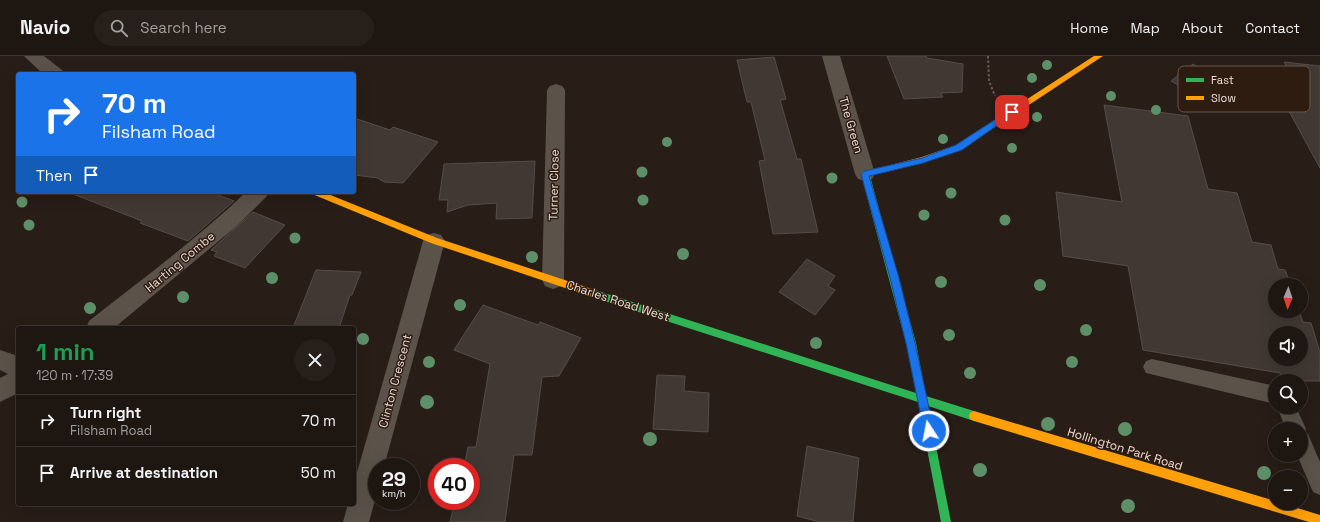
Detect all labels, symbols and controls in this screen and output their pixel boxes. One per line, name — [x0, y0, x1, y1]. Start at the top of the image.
search box — [94, 10, 374, 46]
text: Navio — [20, 15, 70, 40]
icon: search — [108, 17, 130, 39]
text: Search here — [140, 18, 227, 37]
text: Home — [1070, 19, 1108, 37]
text: Map — [1130, 19, 1160, 37]
text: About — [1182, 19, 1223, 37]
text: Contact — [1245, 19, 1300, 37]
legend — [1178, 66, 1310, 112]
text: Fast — [1211, 73, 1234, 87]
text: 70 m — [102, 85, 167, 121]
icon: right — [36, 88, 88, 140]
text: Slow — [1211, 91, 1236, 105]
street label: The Green — [835, 95, 867, 155]
pin — [995, 95, 1029, 129]
icon: arrive — [1001, 101, 1023, 123]
text: Filsham Road — [102, 120, 216, 143]
street label: Turner Close — [545, 149, 563, 221]
icon: arrive — [80, 164, 102, 186]
text: Then — [36, 166, 72, 185]
street label: Harting Combe — [142, 228, 218, 296]
street label: Charles Road West — [564, 277, 672, 325]
north arrow — [1268, 278, 1308, 318]
map controls — [1268, 278, 1308, 510]
button: sound — [1268, 326, 1308, 366]
street label: Clinton Crescent — [375, 332, 415, 430]
text: 1 min — [36, 336, 95, 367]
button: close — [294, 339, 336, 381]
text: 120 m · 17:39 — [36, 367, 113, 384]
button: search — [1268, 374, 1308, 414]
text: Turn right — [70, 403, 141, 422]
icon: right — [36, 410, 58, 432]
position arrow — [908, 410, 950, 452]
text: 70 m — [301, 411, 336, 430]
text: Filsham Road — [70, 422, 152, 439]
button: + — [1268, 422, 1308, 462]
street label: Hollington Park Road — [1065, 424, 1185, 474]
speed limit sign: 40 — [428, 458, 480, 510]
icon: arrive — [36, 462, 58, 484]
text: Arrive at destination — [70, 463, 218, 482]
text: 50 m — [301, 463, 336, 482]
text: 29 — [382, 466, 406, 492]
button: − — [1268, 470, 1308, 510]
text: km/h — [382, 487, 406, 500]

